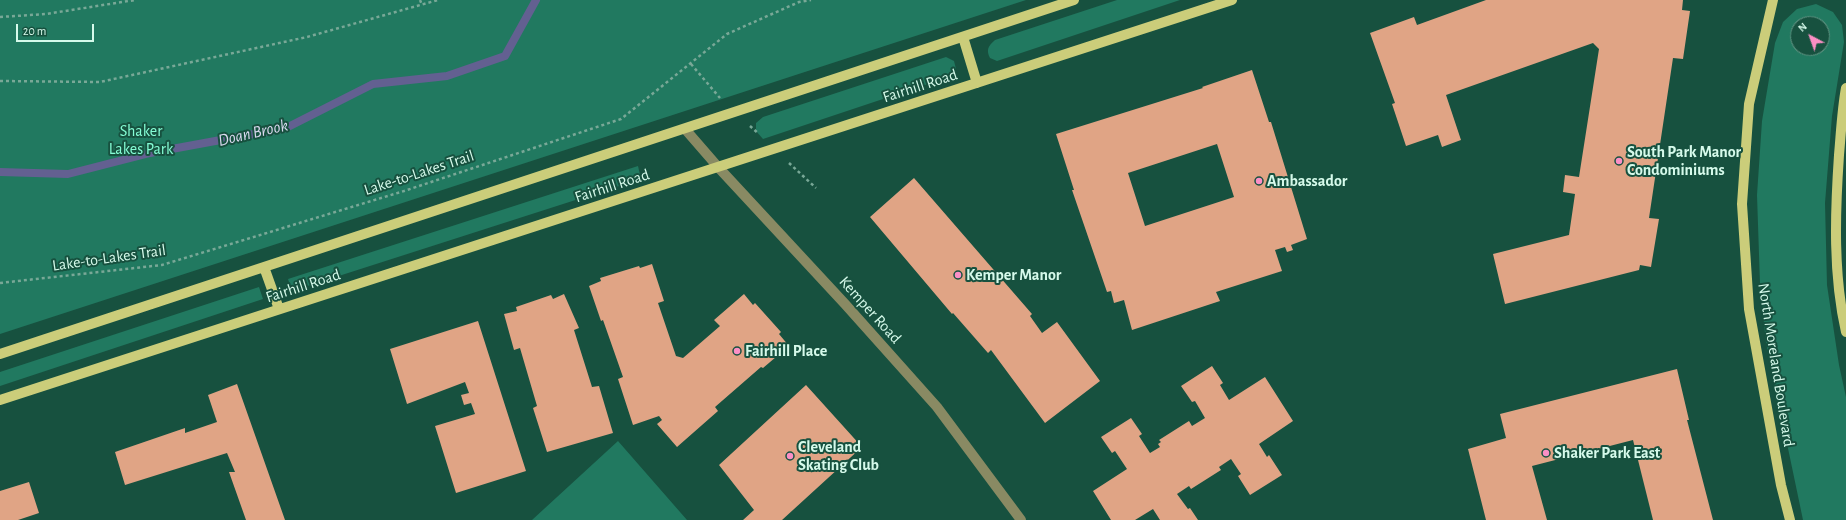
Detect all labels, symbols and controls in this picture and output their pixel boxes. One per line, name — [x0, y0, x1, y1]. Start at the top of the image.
scale bar — [18, 16, 96, 42]
north arrow — [1790, 16, 1830, 56]
text: N — [1796, 21, 1809, 34]
text: 20 m — [23, 25, 46, 37]
street label: Fairhill Road — [880, 65, 960, 107]
water label: Doan Brook — [216, 115, 290, 151]
park label: Shaker Lakes Park — [109, 121, 173, 159]
place label: South Park Manor Condominiums — [1627, 142, 1741, 180]
street label: Lake-to-Lakes Trail — [362, 146, 476, 200]
marker: South Park Manor Condominiums — [1614, 156, 1624, 166]
street label: Fairhill Road — [572, 165, 652, 207]
place label: Ambassador — [1267, 171, 1347, 191]
marker: Ambassador — [1254, 176, 1264, 186]
street label: Lake-to-Lakes Trail — [51, 241, 167, 275]
street label: Fairhill Road — [263, 265, 343, 307]
place label: Kemper Manor — [966, 265, 1061, 285]
marker: Kemper Manor — [953, 270, 963, 280]
street label: Kemper Road — [835, 272, 905, 348]
street label: North Moreland Boulevard — [1754, 282, 1798, 448]
place label: Fairhill Place — [745, 341, 827, 361]
marker: Fairhill Place — [732, 346, 742, 356]
place label: Cleveland Skating Club — [798, 437, 879, 475]
place label: Shaker Park East — [1554, 443, 1660, 463]
marker: Shaker Park East — [1541, 448, 1551, 458]
marker: Cleveland Skating Club — [785, 451, 795, 461]

